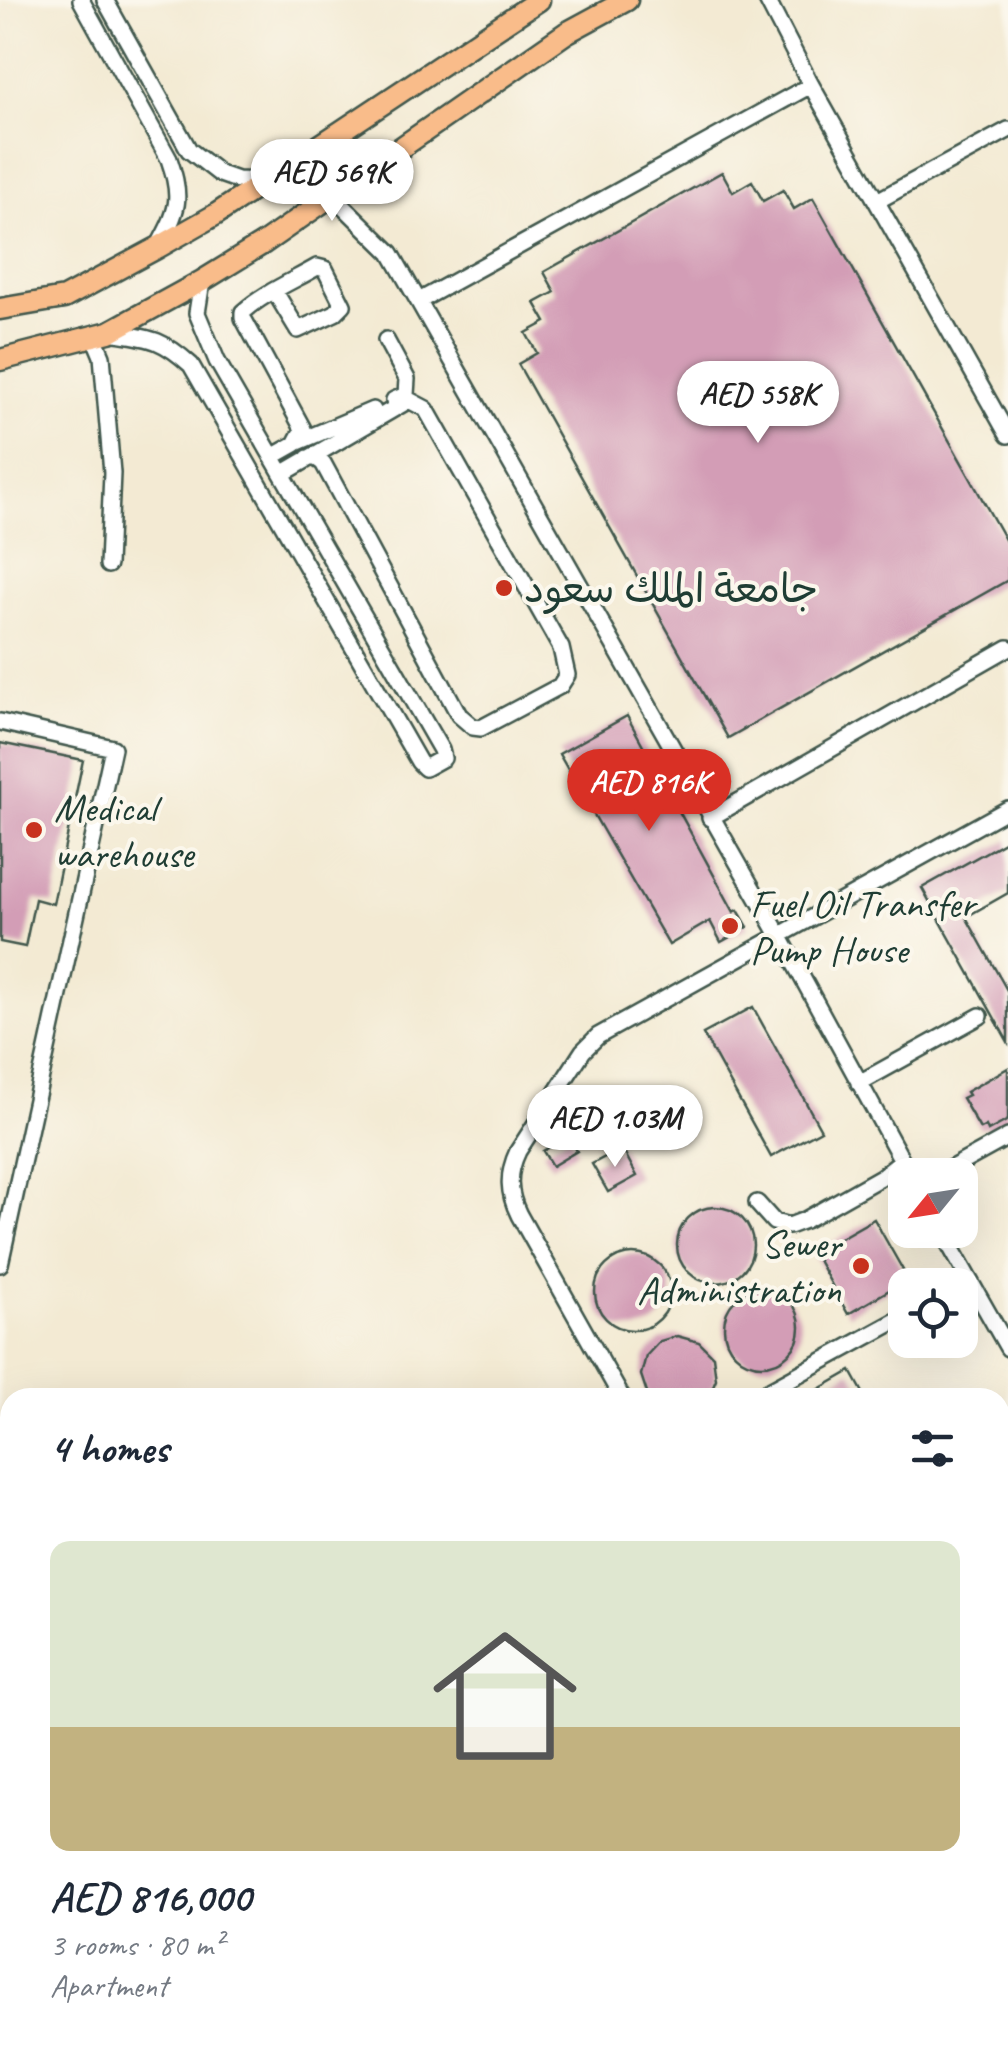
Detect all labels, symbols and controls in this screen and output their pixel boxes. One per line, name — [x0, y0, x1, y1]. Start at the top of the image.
pin: AED 569K — [229, 139, 435, 224]
text: AED 569K — [273, 151, 391, 192]
pin: AED 558K — [655, 361, 861, 446]
text: AED 558K — [699, 373, 817, 414]
place label: جامعة الملك سعود — [524, 564, 818, 615]
marker: جامعة الملك سعود — [493, 577, 515, 599]
pin: AED 816K — [546, 749, 752, 834]
text: AED 816K — [589, 761, 709, 802]
place label: Medical warehouse — [54, 783, 196, 879]
marker: Medical warehouse — [23, 819, 45, 841]
place label: Fuel Oil Transfer Pump House — [750, 879, 978, 975]
marker: Fuel Oil Transfer Pump House — [719, 915, 741, 937]
pin: AED 1.03M — [501, 1085, 729, 1170]
text: AED 1.03M — [549, 1097, 681, 1138]
north arrow — [888, 1158, 978, 1248]
map controls — [888, 1158, 978, 1358]
place label: Sewer Administration — [637, 1219, 844, 1315]
marker: Sewer Administration — [850, 1255, 872, 1277]
button: locate — [888, 1268, 978, 1358]
icon: filters — [905, 1421, 960, 1476]
text: 4 homes — [50, 1422, 169, 1475]
icon: home — [415, 1606, 595, 1786]
text: AED 816,000 — [50, 1871, 251, 1924]
text: 3 rooms · 80 m² — [50, 1924, 223, 1965]
text: Apartment — [50, 1965, 168, 2006]

